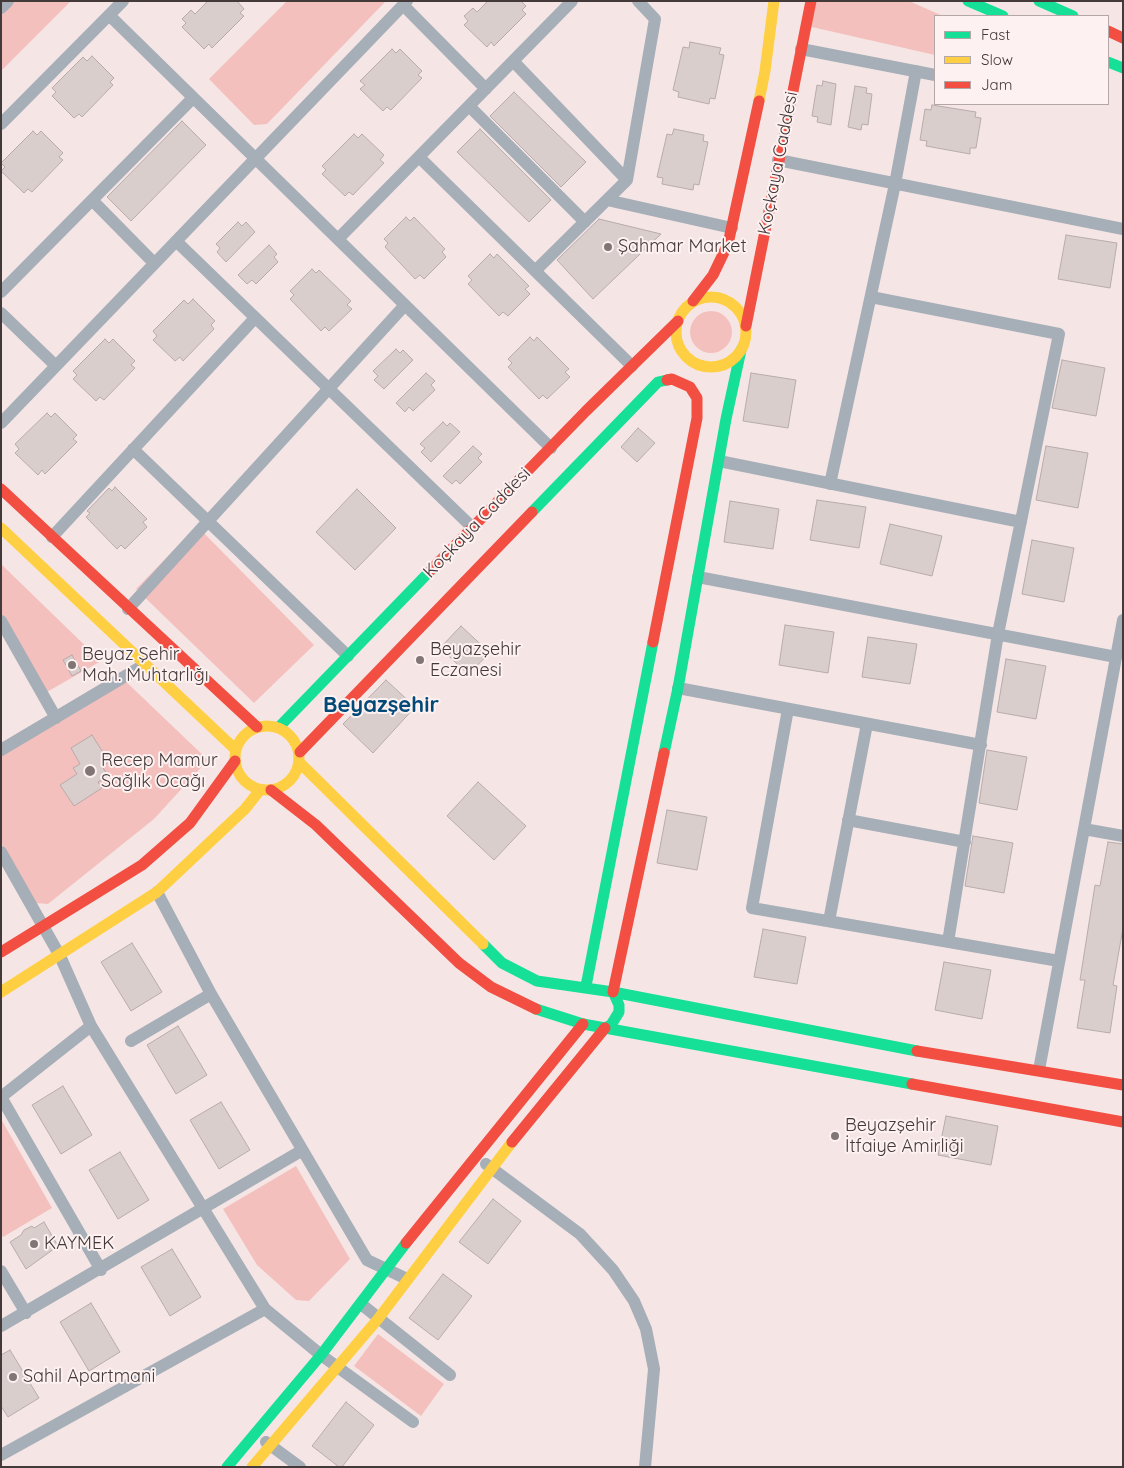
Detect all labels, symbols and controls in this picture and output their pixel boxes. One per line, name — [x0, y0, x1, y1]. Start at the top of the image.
legend — [934, 15, 1109, 105]
text: Fast — [981, 25, 1010, 44]
text: Slow — [981, 50, 1013, 69]
text: Jam — [981, 75, 1012, 94]
street label: Koçkaya Caddesi — [754, 90, 802, 236]
place label: Şahmar Market — [618, 236, 747, 258]
marker: Şahmar Market — [602, 241, 614, 253]
street label: Koçkaya Caddesi — [419, 463, 535, 583]
place label: Beyazşehir Eczanesi — [430, 639, 521, 682]
place label: Beyaz Şehir Mah. Muhtarlığı — [82, 644, 209, 686]
marker: Beyazşehir Eczanesi — [414, 654, 426, 666]
marker: Beyaz Şehir Mah. Muhtarlığı — [66, 659, 78, 671]
district label: Beyazşehir — [323, 692, 439, 718]
place label: Recep Mamur Sağlık Ocağı — [101, 750, 218, 792]
marker: Recep Mamur Sağlık Ocağı — [83, 764, 97, 778]
place label: Beyazşehir İtfaiye Amirliği — [845, 1115, 964, 1158]
marker: Beyazşehir İtfaiye Amirliği — [829, 1130, 841, 1142]
place label: KAYMEK — [44, 1233, 114, 1255]
marker: KAYMEK — [28, 1238, 40, 1250]
place label: Sahil Apartmani — [23, 1366, 155, 1388]
marker: Sahil Apartmani — [7, 1371, 19, 1383]

